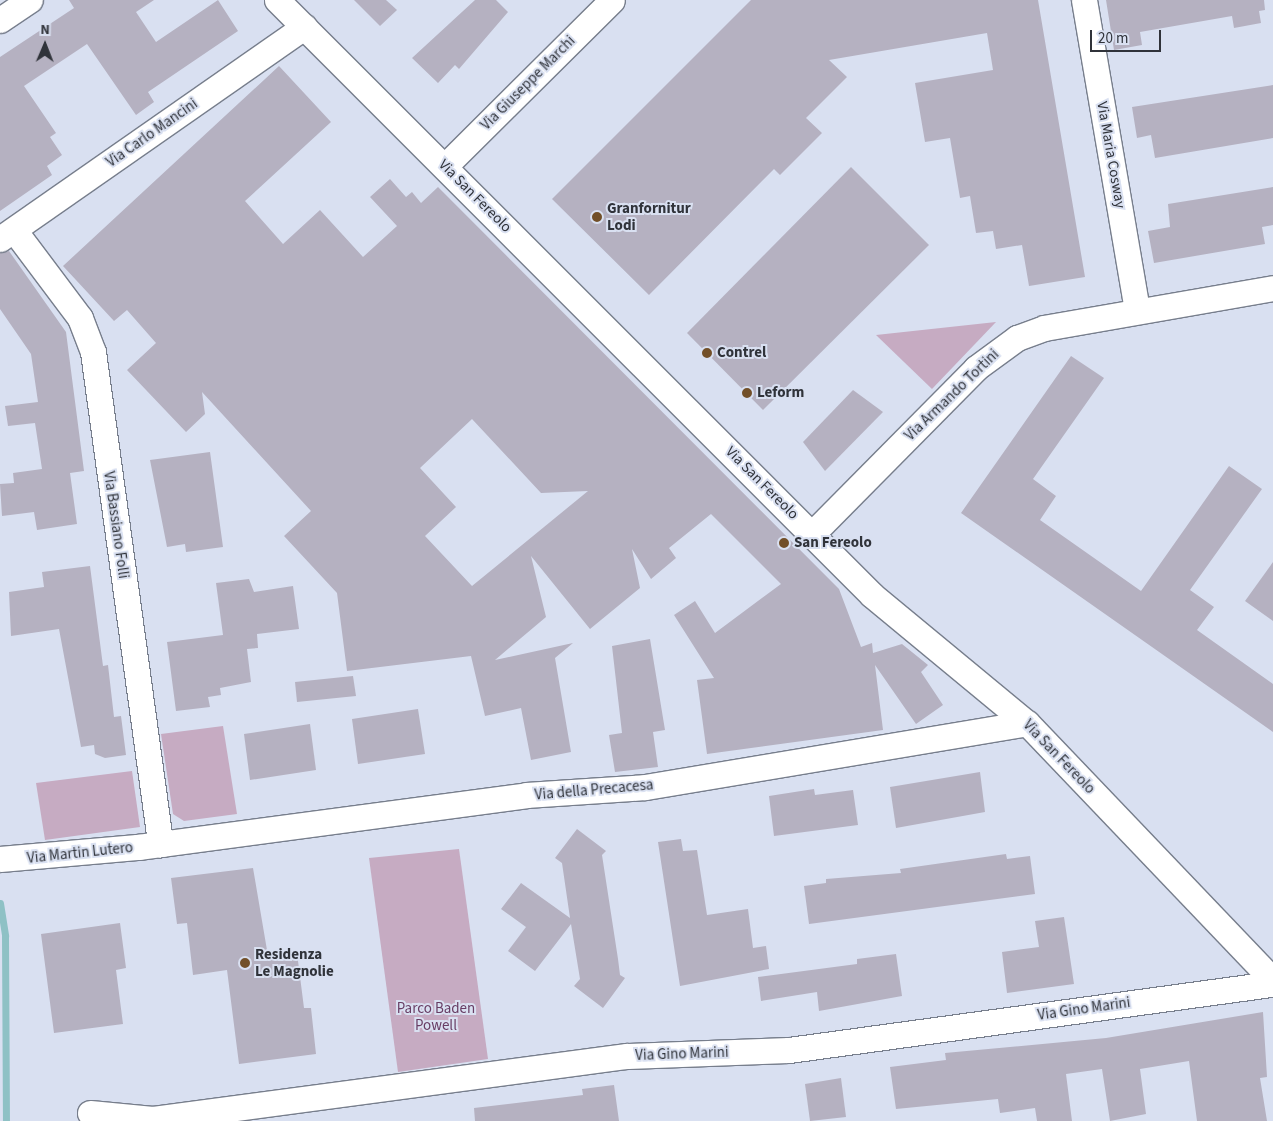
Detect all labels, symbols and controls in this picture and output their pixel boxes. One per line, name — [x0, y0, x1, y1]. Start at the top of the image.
north arrow — [20, 20, 70, 70]
text: N — [40, 20, 50, 40]
scale bar — [1093, 20, 1164, 52]
text: 20 m — [1098, 28, 1128, 49]
street label: Via Giuseppe Marchi — [477, 32, 579, 134]
street label: Via Carlo Mancini — [103, 95, 201, 171]
street label: Via Maria Cosway — [1093, 100, 1129, 210]
street label: Via San Fereolo — [435, 156, 515, 236]
place label: Granfornitur Lodi — [607, 199, 691, 234]
marker: Granfornitur Lodi — [591, 211, 603, 223]
place label: Contrel — [717, 344, 766, 362]
street label: Via Armando Tortini — [901, 345, 1003, 445]
marker: Contrel — [701, 347, 713, 359]
place label: Leform — [757, 384, 804, 402]
marker: Leform — [741, 387, 753, 399]
street label: Via San Fereolo — [722, 443, 802, 523]
street label: Via Bassiano Folli — [100, 470, 132, 580]
place label: San Fereolo — [794, 534, 872, 552]
marker: San Fereolo — [778, 537, 790, 549]
street label: Via San Fereolo — [1019, 716, 1099, 798]
street label: Via della Precacesa — [534, 776, 654, 804]
street label: Via Martin Lutero — [26, 838, 134, 868]
place label: Residenza Le Magnolie — [255, 945, 334, 980]
marker: Residenza Le Magnolie — [239, 957, 251, 969]
street label: Via Gino Marini — [1036, 994, 1132, 1024]
park label: Parco Baden Powell — [397, 999, 475, 1034]
street label: Via Gino Marini — [635, 1043, 729, 1065]

